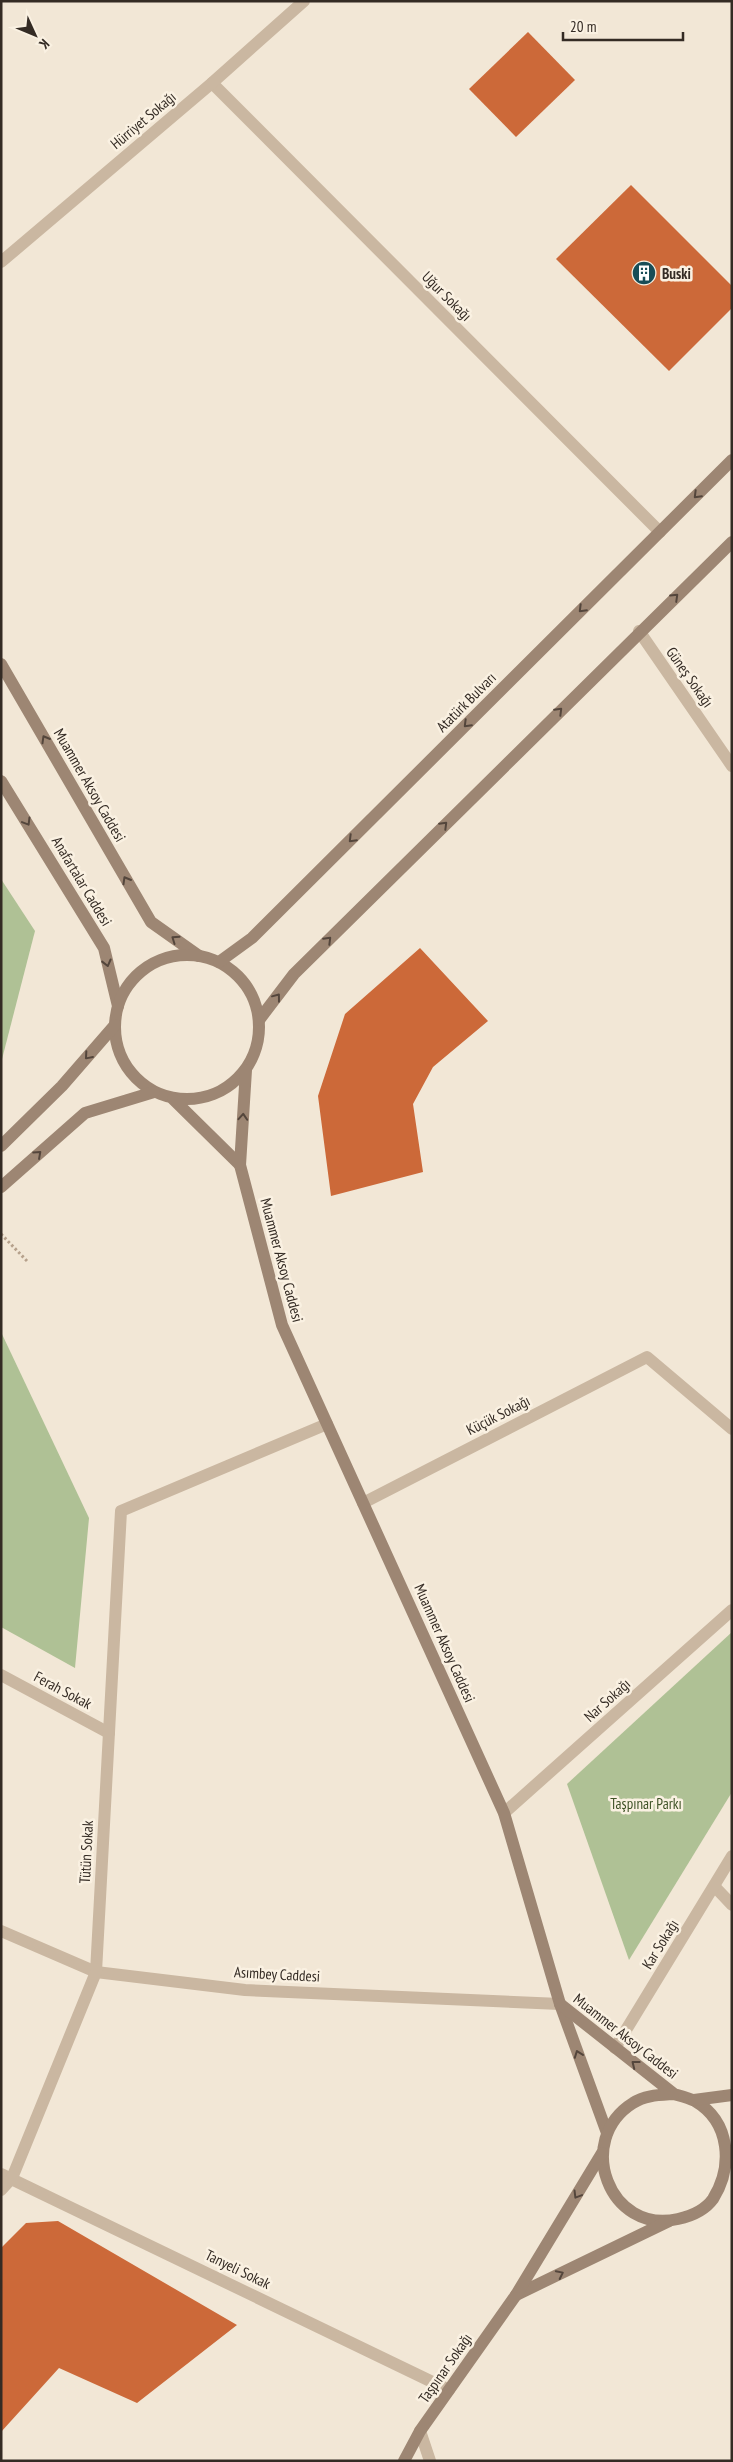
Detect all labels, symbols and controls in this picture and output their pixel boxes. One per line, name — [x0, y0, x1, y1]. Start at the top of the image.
north arrow — [10, 10, 60, 60]
scale bar — [563, 10, 683, 42]
text: 20 m — [570, 17, 596, 36]
text: K — [35, 35, 53, 53]
street label: Hürriyet Sokağı — [106, 87, 180, 153]
building icon: Buski — [631, 260, 657, 286]
place label: Buski — [662, 264, 691, 283]
street label: Uğur Sokağı — [418, 267, 476, 325]
one-way arrow — [694, 489, 703, 498]
one-way arrow — [669, 594, 678, 603]
one-way arrow — [579, 604, 588, 613]
street label: Güneş Sokağı — [662, 643, 718, 711]
street label: Atatürk Bulvarı — [432, 668, 500, 736]
one-way arrow — [553, 708, 562, 717]
one-way arrow — [464, 718, 473, 727]
street label: Muammer Aksoy Caddesi — [50, 725, 130, 845]
one-way arrow — [41, 736, 51, 745]
one-way arrow — [20, 817, 30, 826]
one-way arrow — [438, 822, 447, 831]
street label: Anafartalar Caddesi — [48, 833, 116, 929]
one-way arrow — [349, 833, 358, 842]
one-way arrow — [123, 876, 133, 885]
one-way arrow — [171, 936, 181, 945]
one-way arrow — [323, 937, 332, 946]
one-way arrow — [101, 958, 112, 967]
one-way arrow — [271, 994, 279, 1003]
one-way arrow — [85, 1050, 94, 1059]
one-way arrow — [237, 1113, 248, 1121]
one-way arrow — [32, 1151, 41, 1160]
street label: Muammer Aksoy Caddesi — [256, 1196, 308, 1324]
street label: Küçük Sokağı — [463, 1391, 533, 1439]
street label: Muammer Aksoy Caddesi — [410, 1581, 480, 1705]
street label: Ferah Sokak — [31, 1667, 95, 1713]
street label: Nar Sokağı — [580, 1674, 634, 1726]
park label: Taşpınar Parkı — [610, 1794, 682, 1813]
street label: Tütün Sokak — [75, 1820, 97, 1884]
street label: Kar Sokağı — [637, 1916, 683, 1972]
street label: Asımbey Caddesi — [233, 1962, 321, 1986]
street label: Muammer Aksoy Caddesi — [570, 1989, 682, 2083]
one-way arrow — [574, 2050, 584, 2059]
one-way arrow — [632, 2061, 641, 2070]
one-way arrow — [573, 2190, 583, 2199]
street label: Tanyeli Sokak — [202, 2245, 274, 2293]
one-way arrow — [555, 2270, 564, 2280]
street label: Taşpınar Sokağı — [414, 2330, 476, 2406]

